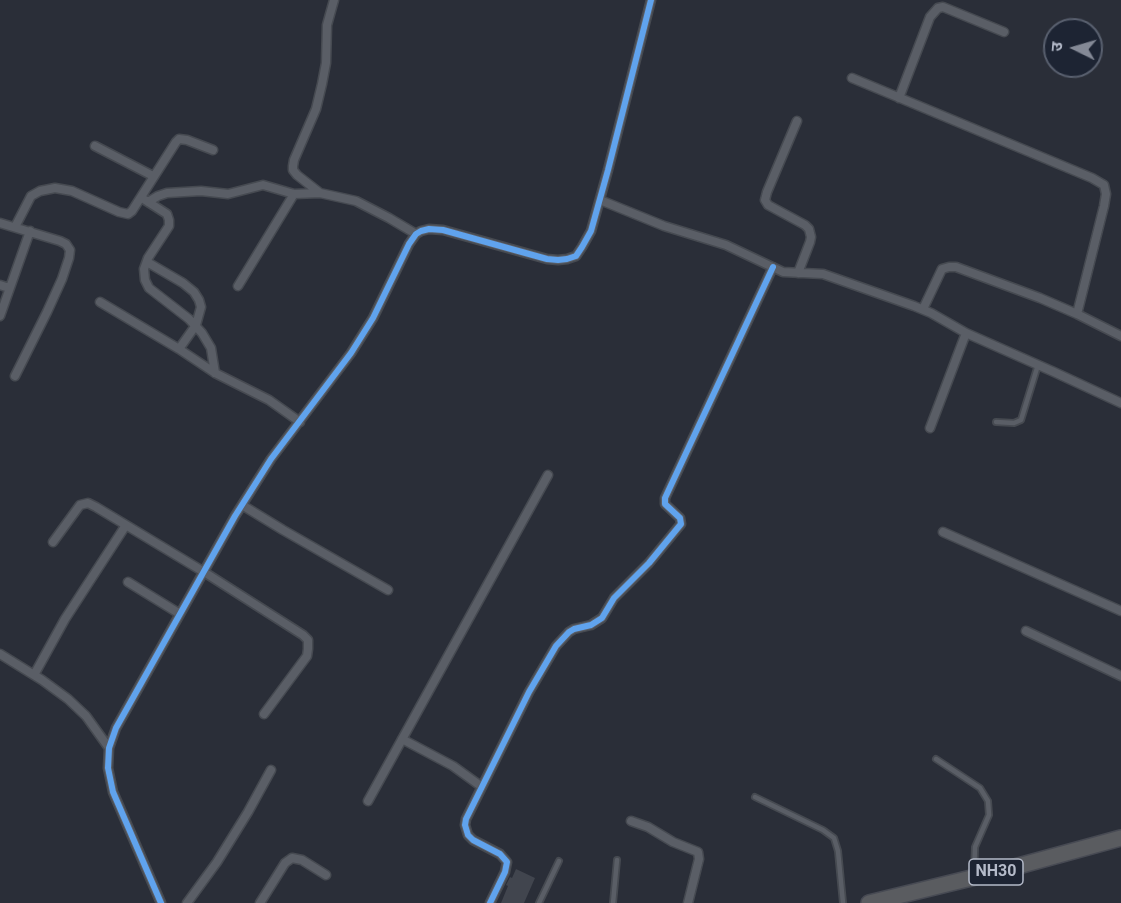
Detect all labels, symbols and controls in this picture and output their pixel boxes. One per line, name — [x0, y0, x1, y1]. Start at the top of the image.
north arrow — [1043, 18, 1103, 78]
text: उ — [1047, 41, 1066, 52]
road number: NH30 — [969, 859, 1023, 885]

